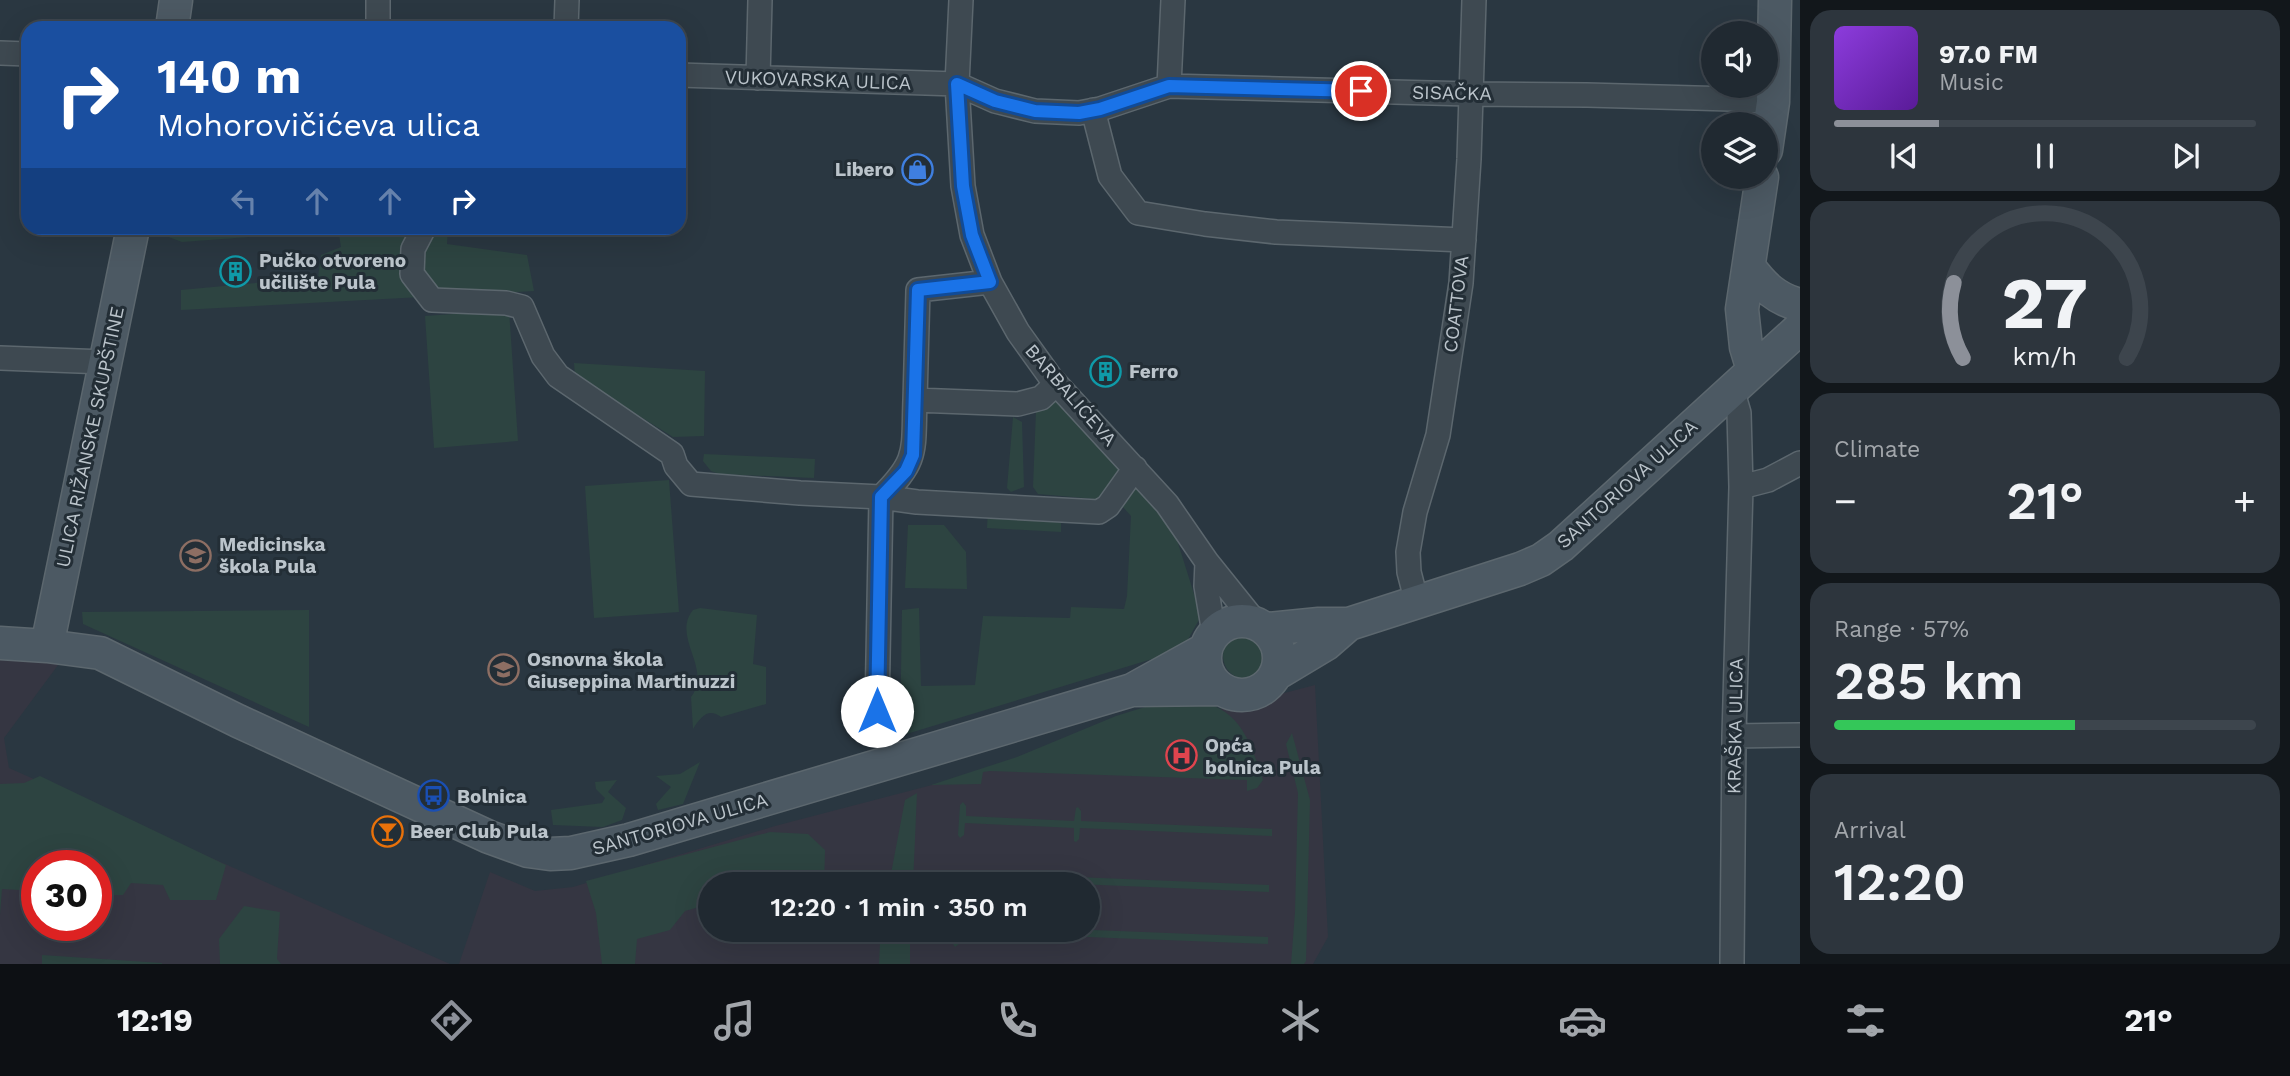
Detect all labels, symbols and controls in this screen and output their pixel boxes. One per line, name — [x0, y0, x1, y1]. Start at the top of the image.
map controls — [1701, 21, 1778, 189]
button: sound — [1701, 21, 1778, 98]
text: 97.0 FM — [1939, 39, 2038, 69]
text: 140 m — [157, 47, 301, 105]
icon: right — [42, 49, 133, 140]
pin — [1331, 61, 1391, 121]
street label: VUKOVARSKA ULICA — [724, 65, 912, 95]
text: Music — [1939, 69, 2004, 96]
icon: arrive — [1342, 72, 1380, 110]
street label: SISAČKA — [1412, 81, 1493, 105]
text: Mohorovičićeva ulica — [157, 106, 480, 144]
button: layers — [1701, 112, 1778, 189]
icon: previous — [1885, 137, 1923, 175]
icon: pause — [2026, 137, 2064, 175]
icon: next — [2167, 137, 2205, 175]
shop icon: Libero — [900, 152, 934, 186]
place label: Libero — [835, 158, 894, 181]
icon: left — [225, 182, 263, 220]
icon: ahead — [298, 182, 336, 220]
icon: ahead — [371, 182, 409, 220]
icon: right — [444, 182, 482, 220]
place label: Pučko otvoreno učilište Pula — [259, 249, 406, 294]
building icon: Pučko otvoreno učilište Pula — [219, 254, 253, 288]
street label: COATTOVA — [1439, 254, 1473, 354]
text: 27 — [2002, 260, 2088, 346]
street label: ULICA RIŽANSKE SKUPŠTINE — [51, 304, 129, 570]
street label: BARBALIĆEVA — [1020, 339, 1122, 451]
text: km/h — [2013, 341, 2077, 370]
building icon: Ferro — [1089, 354, 1123, 388]
place label: Ferro — [1129, 360, 1178, 383]
street label: SANTORIOVA ULICA — [1552, 414, 1702, 553]
text: Climate — [1834, 436, 1920, 463]
text: 21° — [2006, 471, 2084, 532]
text: − — [1834, 479, 1857, 523]
text: + — [2233, 479, 2256, 523]
place label: Medicinska škola Pula — [219, 533, 326, 578]
school or university icon: Medicinska škola Pula — [179, 538, 213, 572]
text: Range · 57% — [1834, 616, 1969, 643]
place label: Osnovna škola Giuseppina Martinuzzi — [527, 648, 735, 693]
text: 285 km — [1834, 651, 2024, 712]
school or university icon: Osnovna škola Giuseppina Martinuzzi — [487, 653, 521, 687]
street label: KRAŠKA ULICA — [1722, 657, 1748, 794]
position arrow — [840, 674, 914, 748]
place label: Opća bolnica Pula — [1205, 734, 1321, 779]
hospital icon: Opća bolnica Pula — [1165, 739, 1199, 773]
bus stop icon: Bolnica — [417, 779, 451, 813]
place label: Bolnica — [457, 785, 527, 808]
street label: SANTORIOVA ULICA — [590, 788, 771, 860]
bar icon: Beer Club Pula — [370, 814, 404, 848]
text: Arrival — [1834, 817, 1906, 844]
place label: Beer Club Pula — [410, 820, 548, 843]
speed limit sign: 30 — [21, 850, 112, 941]
text: 12:20 — [1834, 852, 1966, 913]
text: 12:20 · 1 min · 350 m — [771, 892, 1027, 922]
icon: directions — [427, 996, 476, 1045]
icon: music — [710, 996, 759, 1045]
icon: phone — [993, 996, 1042, 1045]
icon: climate — [1276, 996, 1325, 1045]
icon: car — [1558, 996, 1607, 1045]
icon: filters — [1841, 996, 1890, 1045]
text: 12:19 — [117, 1001, 193, 1039]
text: 21° — [2124, 1001, 2173, 1039]

